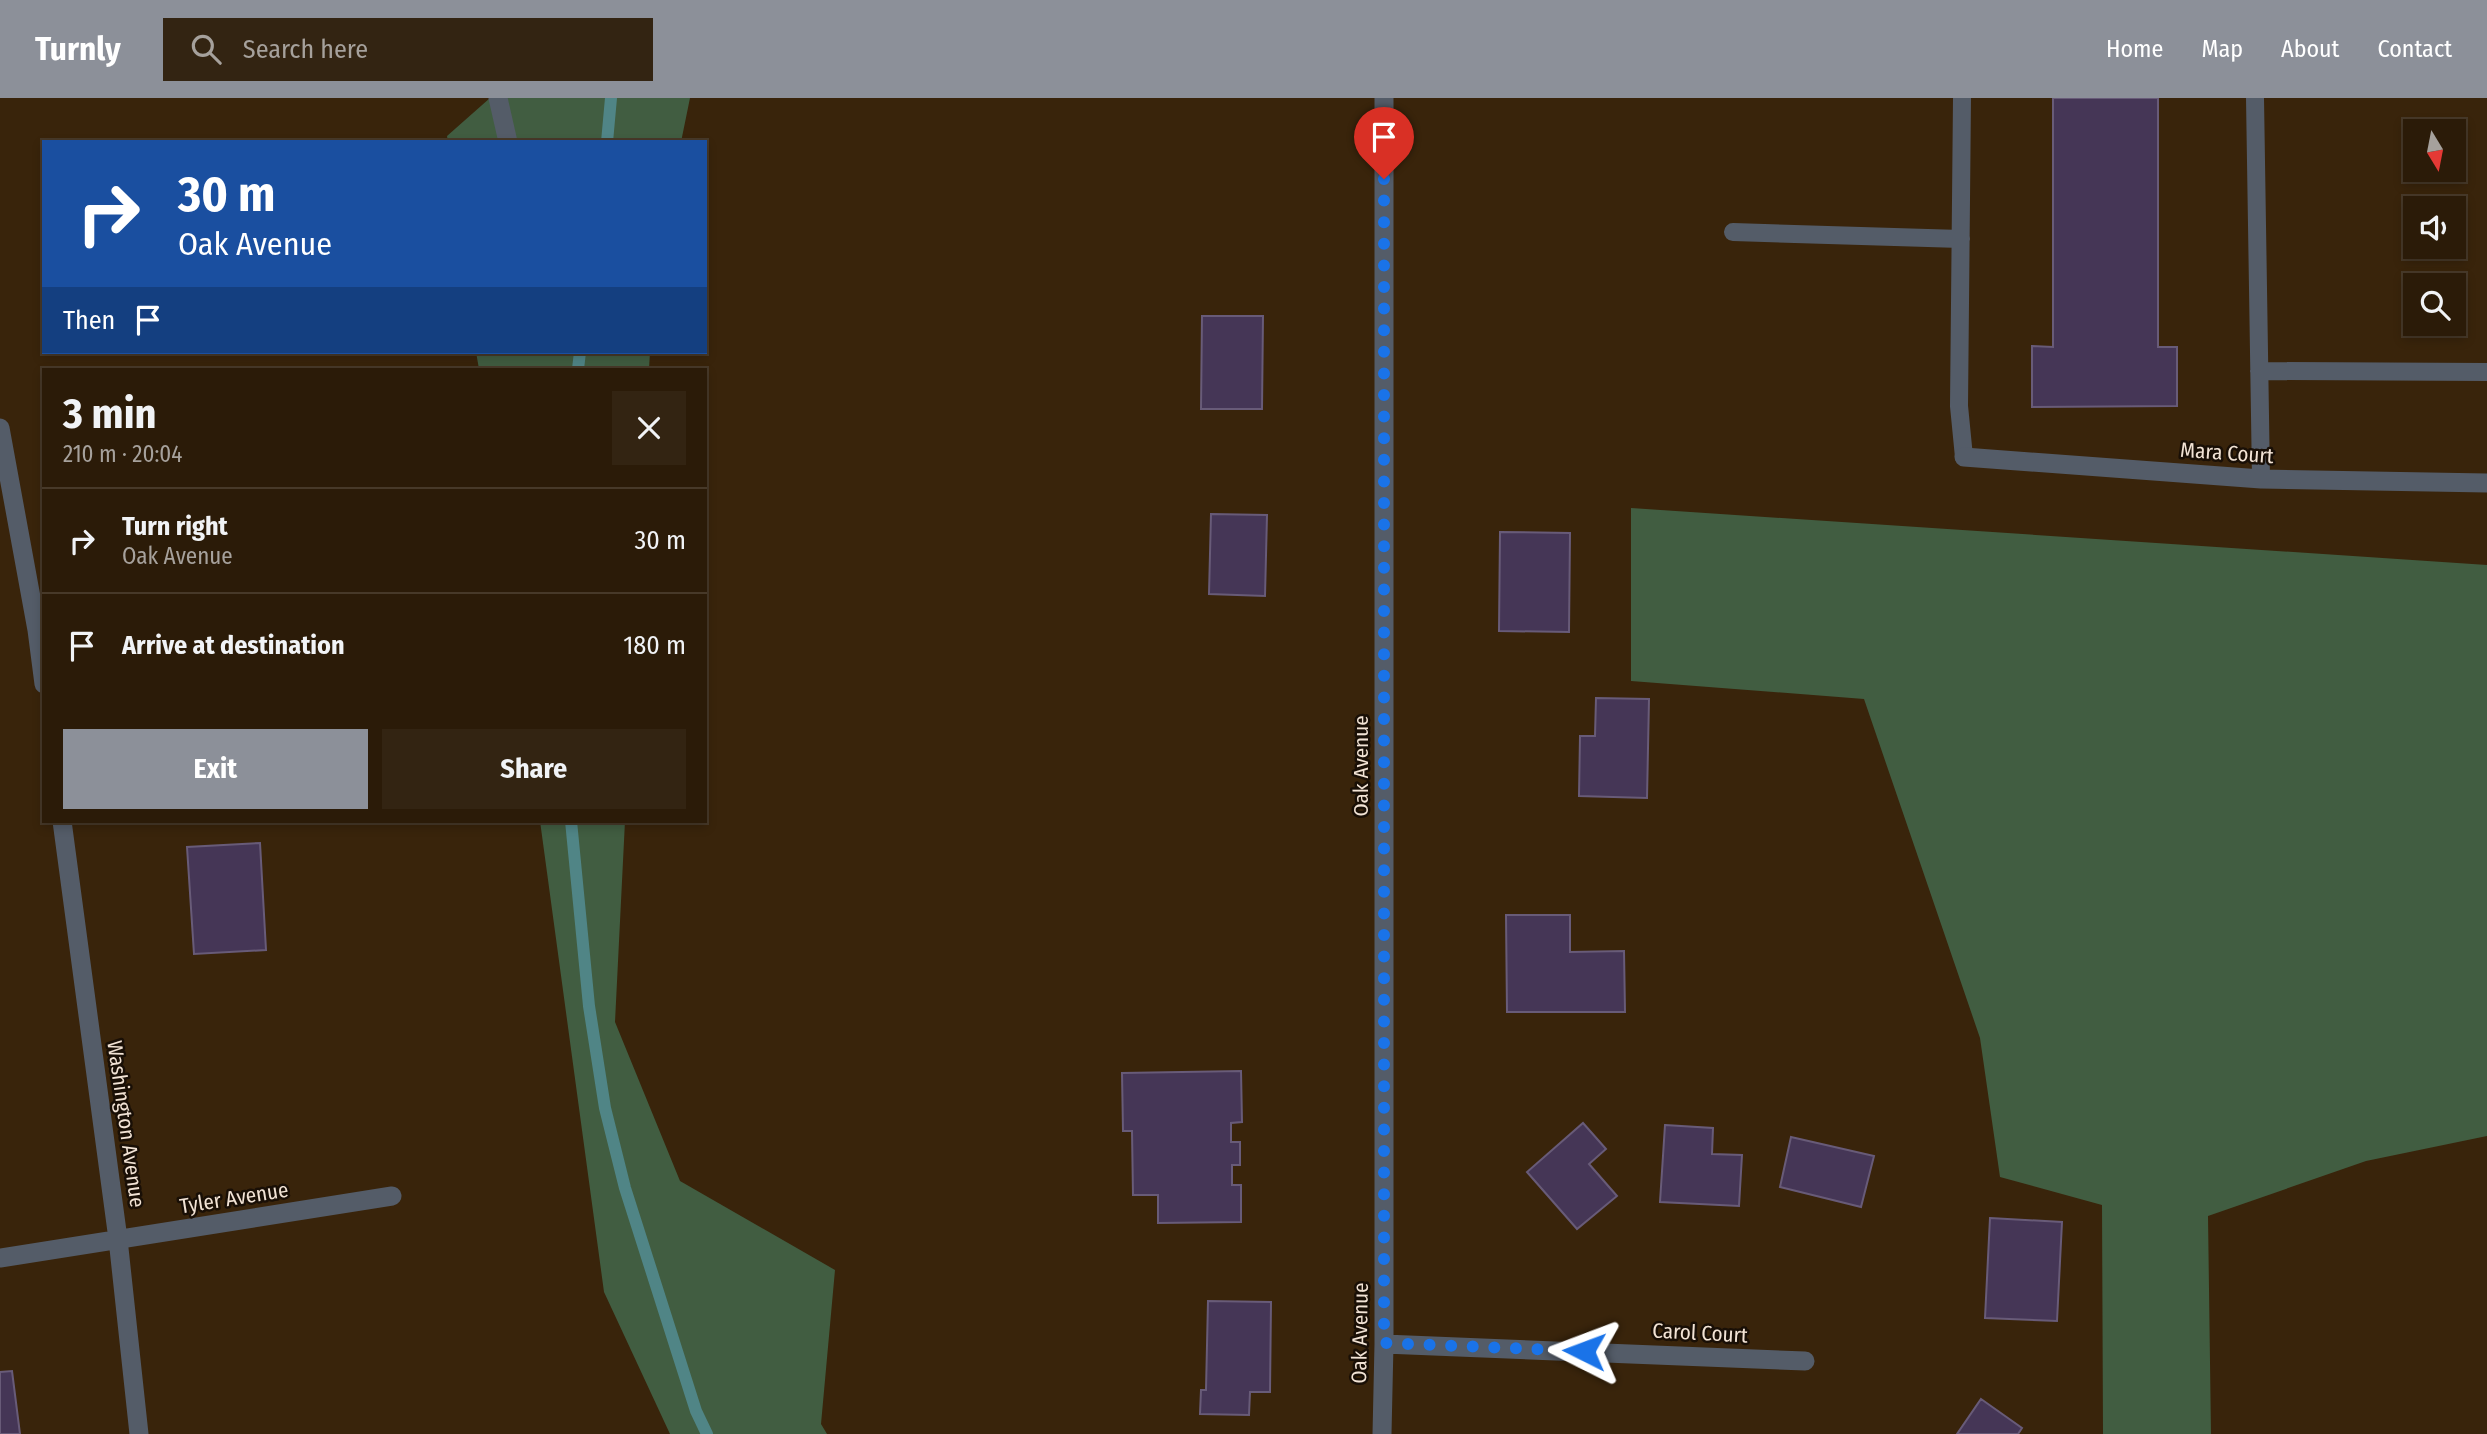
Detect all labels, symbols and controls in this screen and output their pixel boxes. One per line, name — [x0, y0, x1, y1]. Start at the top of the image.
search box — [163, 18, 653, 81]
text: Turnly — [35, 29, 121, 69]
icon: search — [187, 30, 225, 68]
text: Search here — [243, 34, 368, 65]
text: Home — [2106, 35, 2163, 63]
text: Map — [2201, 35, 2243, 63]
text: About — [2281, 35, 2339, 63]
text: Contact — [2377, 35, 2452, 63]
pin — [1354, 107, 1414, 179]
icon: arrive — [1365, 118, 1403, 156]
north arrow — [2403, 119, 2466, 182]
map controls — [2403, 119, 2466, 336]
text: 30 m — [178, 165, 276, 224]
icon: right — [63, 168, 154, 259]
button: sound — [2403, 196, 2466, 259]
text: Oak Avenue — [178, 225, 332, 263]
button: search — [2403, 273, 2466, 336]
icon: arrive — [129, 301, 167, 339]
text: Then — [63, 305, 115, 336]
text: 3 min — [63, 389, 157, 439]
button: close — [612, 391, 686, 465]
street label: Mara Court — [2179, 437, 2275, 469]
text: 210 m · 20:04 — [63, 440, 183, 468]
text: Turn right — [122, 511, 228, 542]
icon: right — [63, 522, 101, 560]
text: 30 m — [635, 525, 686, 556]
text: Oak Avenue — [122, 542, 233, 570]
icon: arrive — [63, 627, 101, 665]
text: Arrive at destination — [122, 630, 345, 661]
text: 180 m — [623, 630, 686, 661]
street label: Oak Avenue — [1348, 715, 1374, 817]
button: Exit — [63, 729, 368, 809]
button: Share — [382, 729, 686, 809]
street label: Washington Avenue — [101, 1039, 151, 1209]
street label: Tyler Avenue — [178, 1177, 290, 1219]
street label: Oak Avenue — [1346, 1282, 1374, 1384]
position arrow — [1547, 1314, 1621, 1388]
street label: Carol Court — [1652, 1318, 1748, 1348]

